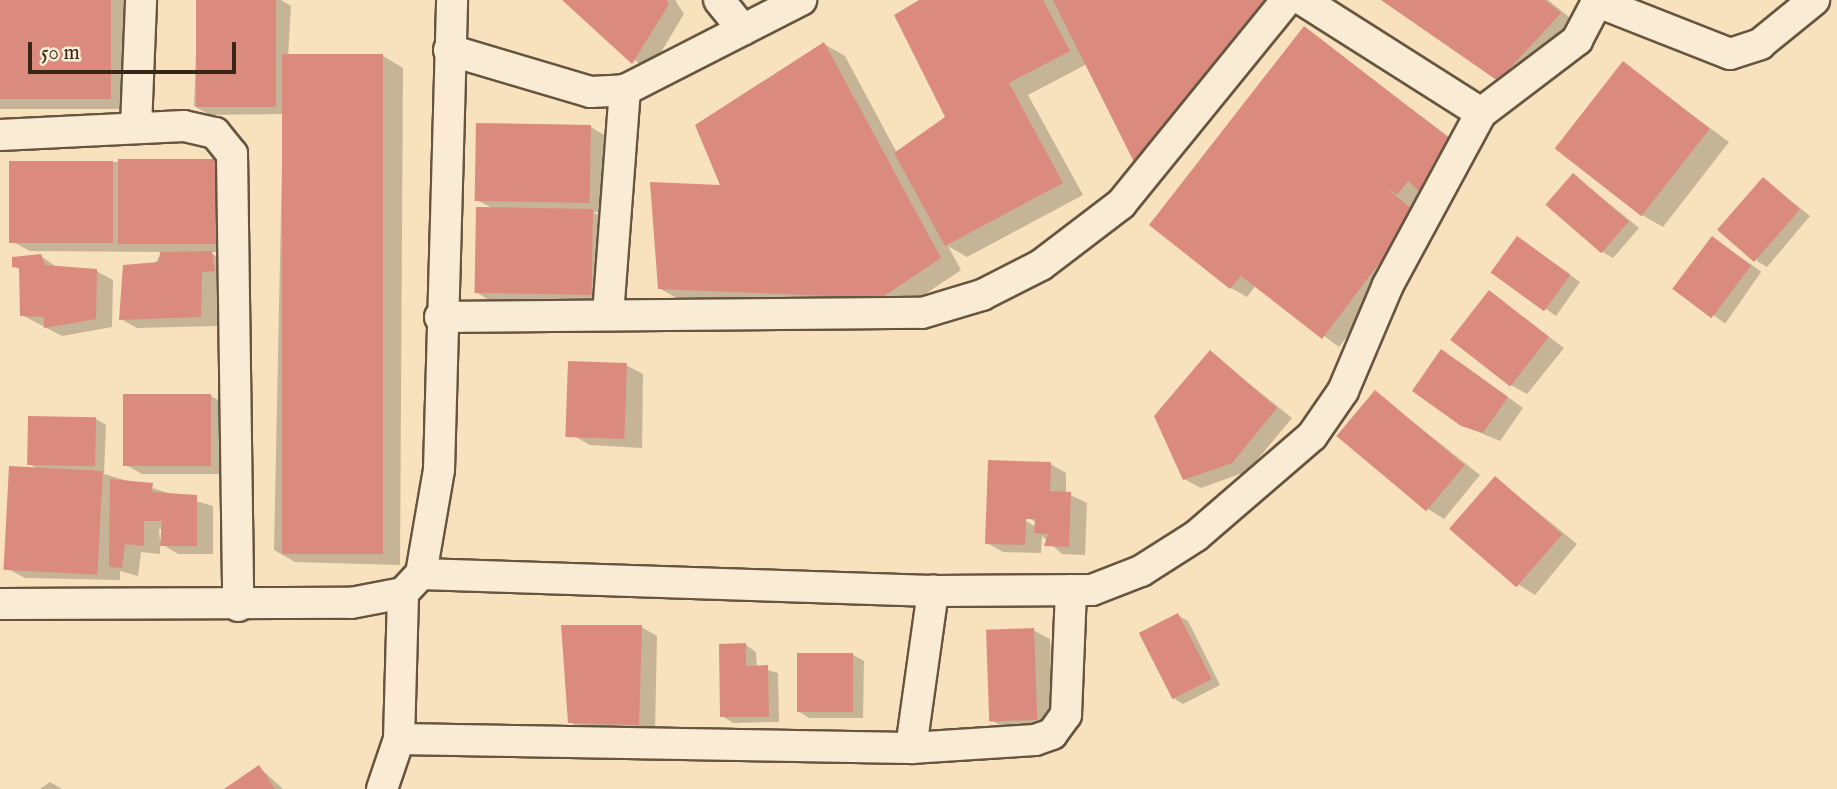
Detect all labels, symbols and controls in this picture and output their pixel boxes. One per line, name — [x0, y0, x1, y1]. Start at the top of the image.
scale bar — [32, 28, 240, 72]
text: 50 m — [41, 40, 80, 67]

